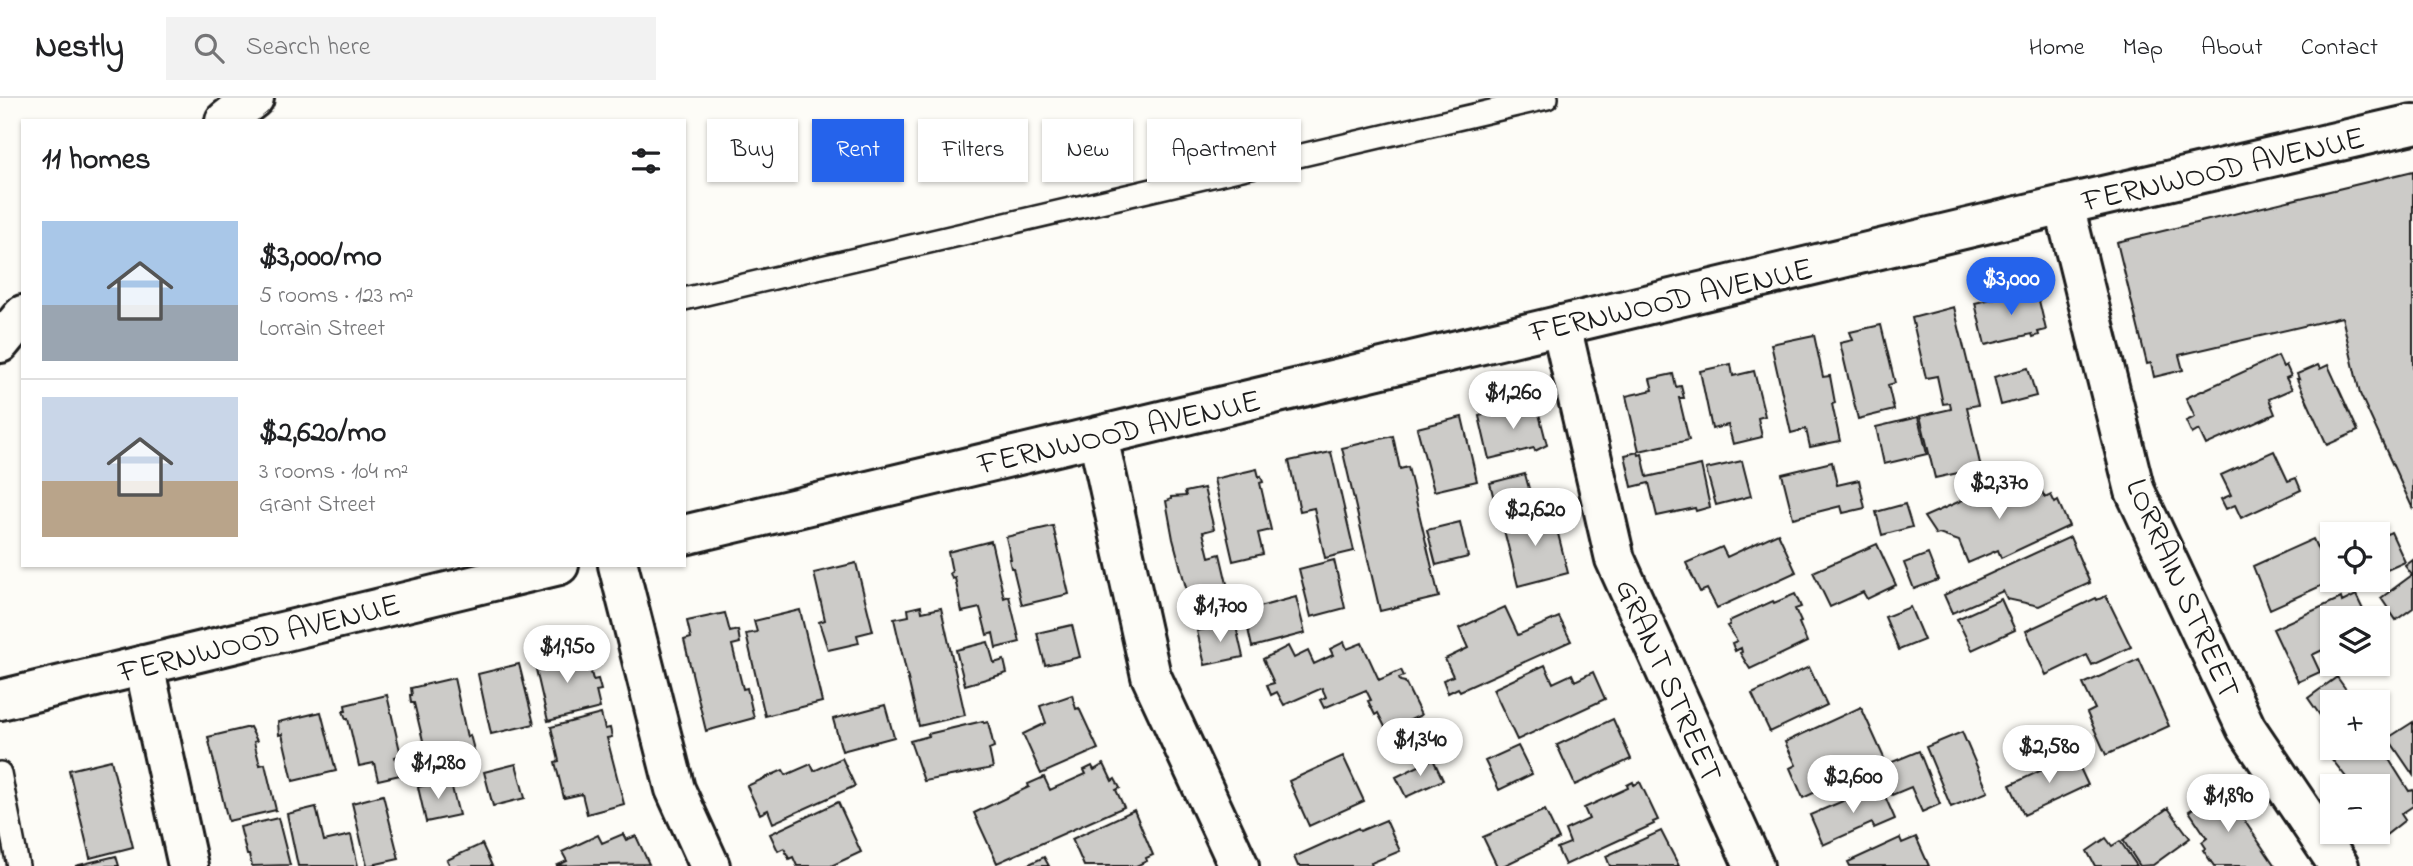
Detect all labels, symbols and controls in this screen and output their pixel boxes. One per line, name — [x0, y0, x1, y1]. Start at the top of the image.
search box — [166, 17, 656, 80]
text: Nestly — [35, 24, 124, 72]
icon: search — [190, 29, 228, 67]
text: Search here — [246, 29, 370, 67]
text: Home — [2029, 31, 2085, 66]
text: Map — [2123, 31, 2163, 66]
text: About — [2201, 31, 2263, 66]
text: Contact — [2301, 31, 2378, 66]
street label: FERNWOOD AVENUE — [2077, 116, 2370, 227]
chip: Buy — [707, 119, 798, 182]
chip: Rent — [812, 119, 904, 182]
chip: Filters — [918, 119, 1028, 182]
chip: New — [1042, 119, 1133, 182]
chip: Apartment — [1147, 119, 1301, 182]
text: 11 homes — [42, 139, 150, 183]
icon: filters — [627, 142, 665, 180]
text: $3,000/mo — [259, 236, 382, 280]
street label: FERNWOOD AVENUE — [1525, 247, 1818, 358]
icon: home — [98, 249, 182, 333]
pin: $3,000 — [1954, 258, 2068, 317]
text: $3,000 — [1982, 263, 2040, 296]
text: 5 rooms · 123 m² — [259, 280, 414, 313]
text: Lorrain Street — [259, 313, 385, 346]
pin: $1,260 — [1456, 372, 1570, 431]
text: $1,260 — [1485, 377, 1541, 410]
street label: FERNWOOD AVENUE — [973, 379, 1266, 490]
text: $2,620/mo — [259, 412, 386, 456]
icon: home — [98, 425, 182, 509]
text: 3 rooms · 104 m² — [259, 456, 408, 489]
pin: $2,370 — [1942, 462, 2056, 521]
text: $2,370 — [1970, 467, 2028, 500]
street label: LORRAIN STREET — [2111, 472, 2250, 707]
text: Grant Street — [259, 489, 376, 522]
pin: $2,620 — [1478, 489, 1592, 548]
text: $2,620 — [1505, 494, 1565, 527]
map controls — [2320, 522, 2390, 844]
button: locate — [2320, 522, 2390, 592]
street label: GRANT STREET — [1601, 572, 1733, 791]
street label: FERNWOOD AVENUE — [113, 583, 406, 698]
pin: $1,700 — [1163, 584, 1277, 644]
text: $1,700 — [1193, 590, 1247, 623]
button: layers — [2320, 606, 2390, 676]
pin: $1,950 — [510, 626, 624, 685]
text: $1,950 — [539, 631, 595, 664]
button: + — [2320, 690, 2390, 760]
pin: $1,340 — [1363, 718, 1477, 778]
text: $1,340 — [1393, 724, 1447, 757]
pin: $2,580 — [1992, 726, 2106, 785]
text: $2,580 — [2018, 731, 2080, 764]
pin: $1,280 — [381, 742, 495, 801]
text: $1,280 — [410, 747, 466, 780]
pin: $2,600 — [1796, 756, 1910, 815]
text: $2,600 — [1823, 761, 1883, 794]
pin: $1,890 — [2171, 774, 2285, 834]
button: − — [2320, 774, 2390, 844]
text: $1,890 — [2203, 780, 2253, 813]

